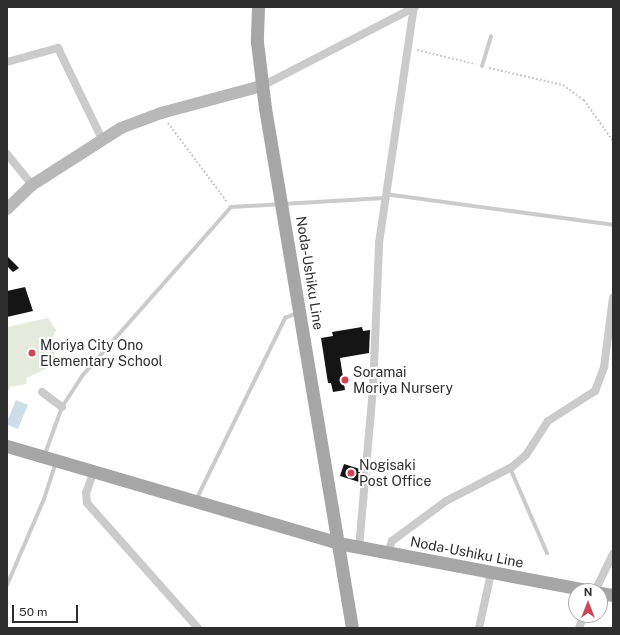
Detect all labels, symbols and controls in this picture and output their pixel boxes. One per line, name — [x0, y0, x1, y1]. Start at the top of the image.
street label: Noda-Ushiku Line — [293, 215, 327, 331]
place label: Moriya City Ono Elementary School — [40, 337, 163, 370]
marker: Moriya City Ono Elementary School — [27, 348, 37, 358]
place label: Soramai Moriya Nursery — [353, 364, 453, 396]
marker: Soramai Moriya Nursery — [340, 375, 350, 385]
place label: Nogisaki Post Office — [359, 457, 431, 490]
marker: Nogisaki Post Office — [346, 468, 356, 478]
street label: Noda-Ushiku Line — [409, 533, 525, 571]
north arrow — [568, 583, 608, 623]
text: N — [584, 586, 592, 598]
scale bar — [14, 597, 80, 623]
text: 50 m — [19, 605, 47, 619]

